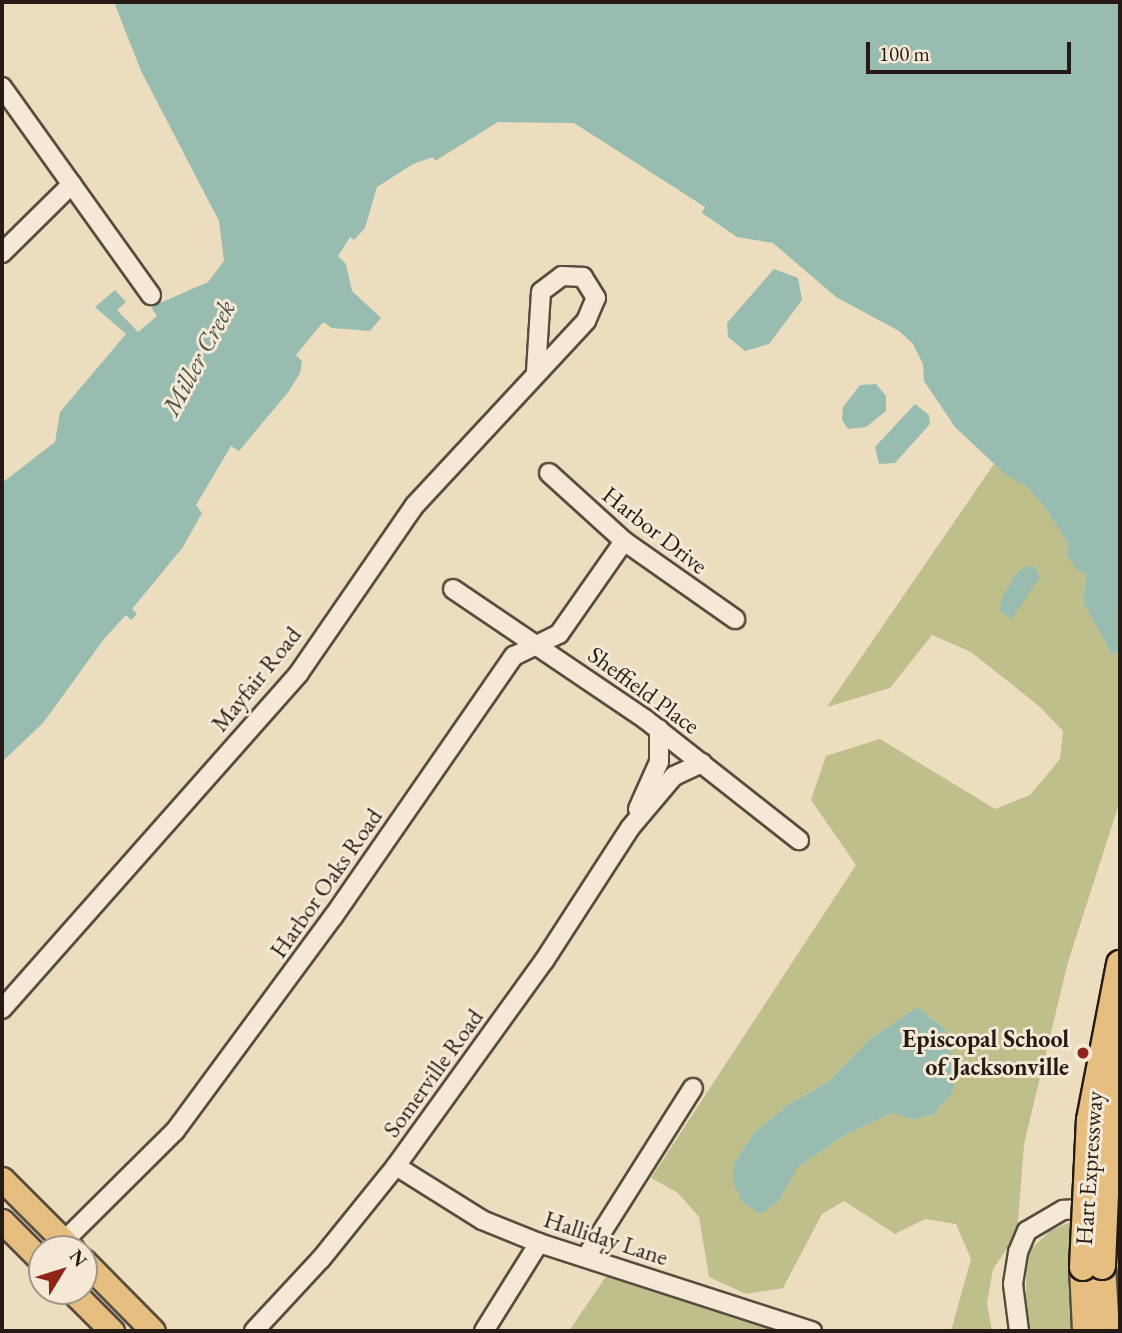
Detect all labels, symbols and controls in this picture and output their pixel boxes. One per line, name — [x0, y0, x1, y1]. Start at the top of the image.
scale bar — [870, 28, 1075, 72]
text: 100 m — [879, 40, 930, 67]
water label: Miller Creek — [156, 295, 242, 421]
street label: Harbor Drive — [597, 480, 713, 580]
street label: Mayfair Road — [205, 621, 307, 737]
street label: Sheffield Place — [583, 640, 705, 740]
street label: Harbor Oaks Road — [264, 803, 388, 963]
street label: Somerville Road — [377, 1003, 489, 1143]
place label: Episcopal School of Jacksonville — [902, 1025, 1069, 1081]
marker: Episcopal School of Jacksonville — [1075, 1045, 1091, 1061]
street label: Hart Expressway — [1069, 1090, 1109, 1246]
street label: Halliday Lane — [540, 1204, 672, 1272]
north arrow — [28, 1235, 98, 1305]
text: N — [64, 1244, 93, 1272]

